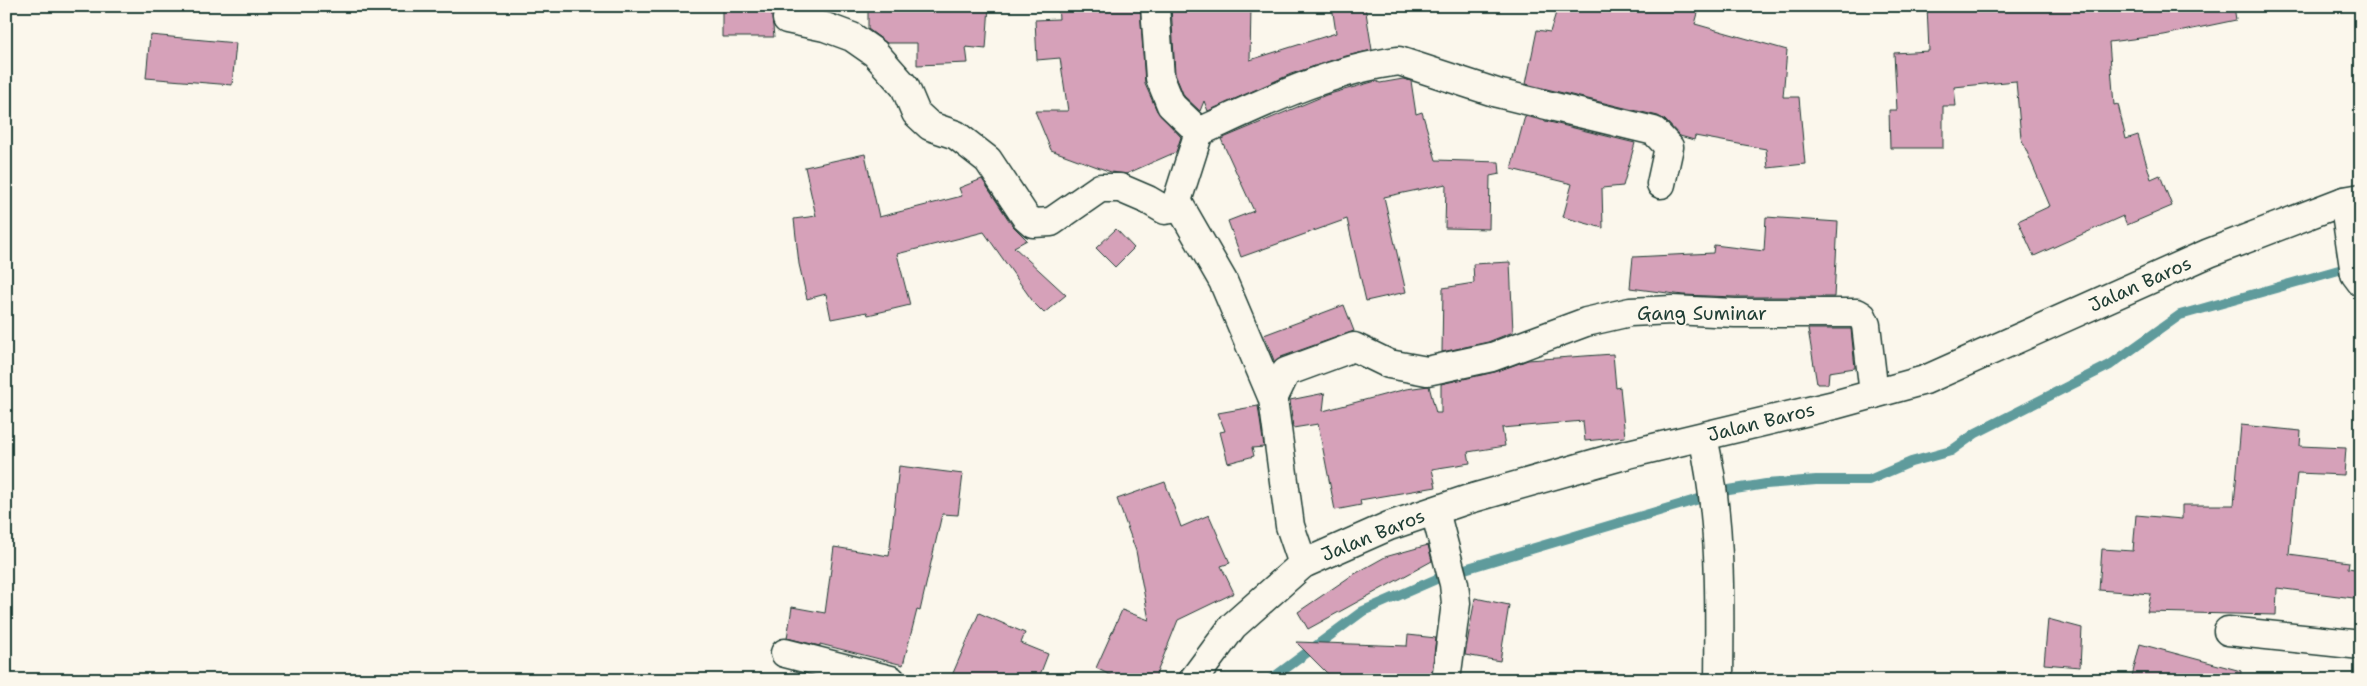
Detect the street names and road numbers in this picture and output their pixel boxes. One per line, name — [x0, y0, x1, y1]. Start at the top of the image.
street label: Jalan Baros — [2085, 250, 2195, 318]
street label: Gang Suminar — [1637, 301, 1767, 326]
street label: Jalan Baros — [1705, 397, 1817, 447]
street label: Jalan Baros — [1317, 503, 1429, 567]

